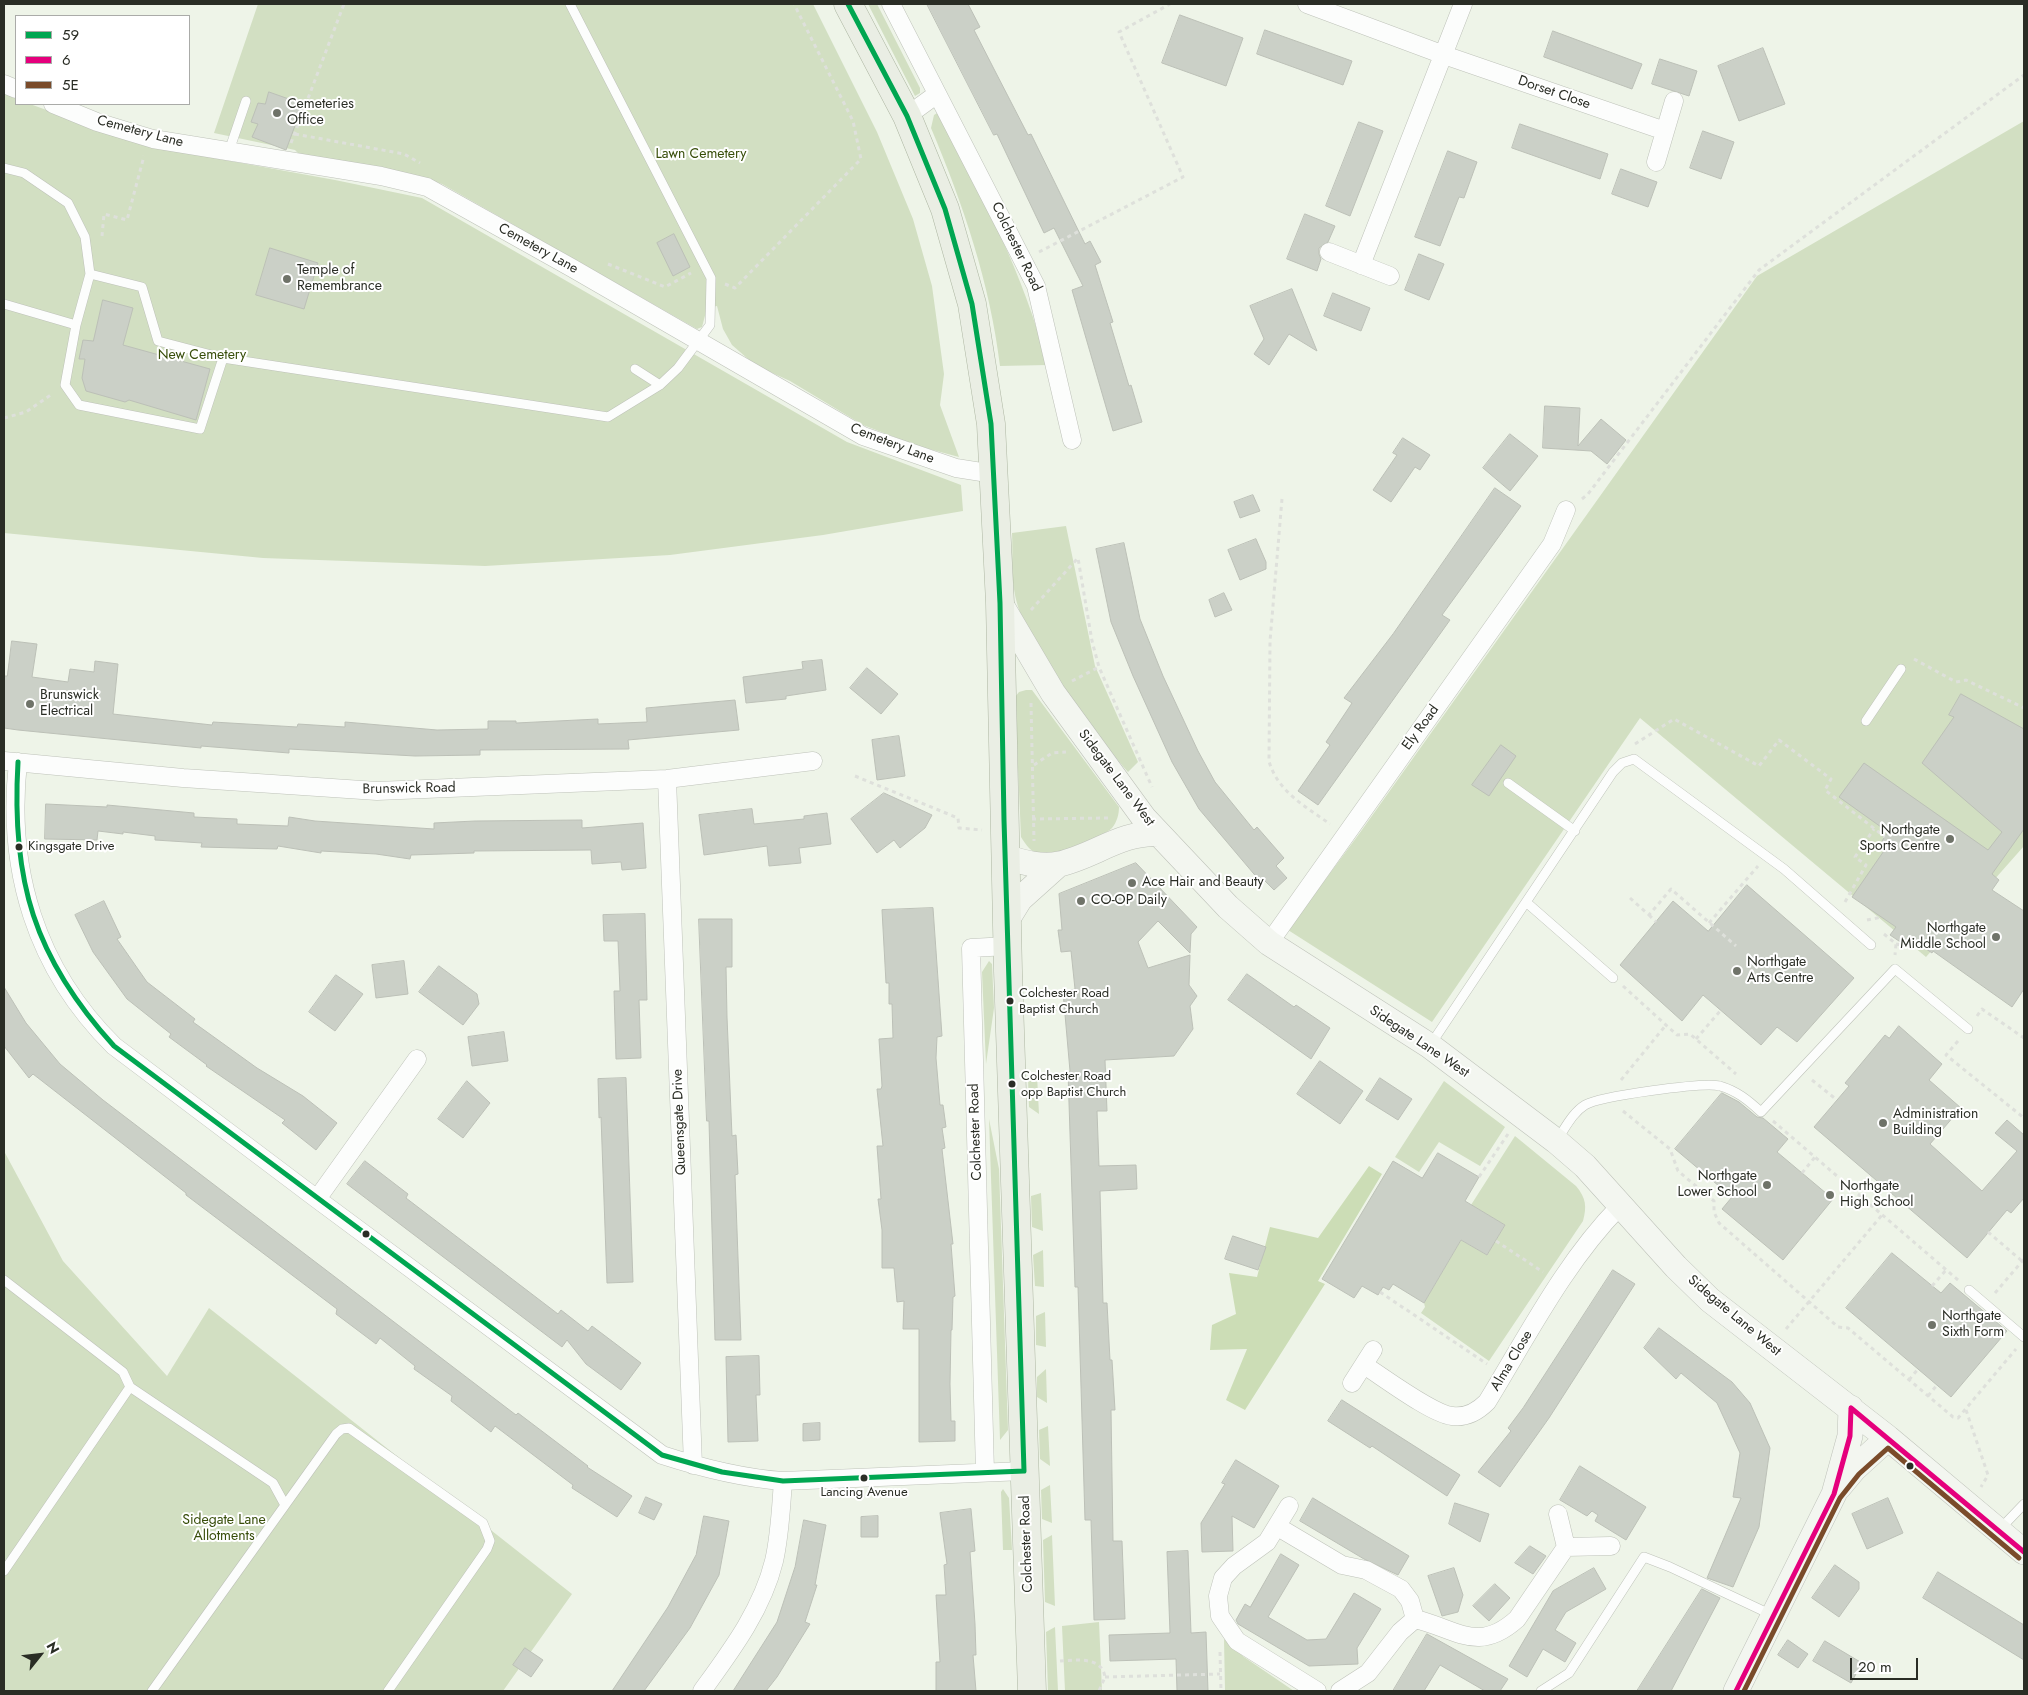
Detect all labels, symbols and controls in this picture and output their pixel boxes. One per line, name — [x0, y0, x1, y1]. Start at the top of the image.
legend — [15, 15, 190, 105]
text: 59 — [62, 24, 79, 46]
text: 6 — [62, 49, 71, 71]
street label: Dorset Close — [1515, 73, 1593, 113]
text: 5E — [62, 74, 79, 96]
place label: Cemeteries Office — [287, 97, 354, 130]
marker: Cemeteries Office — [271, 107, 283, 119]
street label: Cemetery Lane — [95, 112, 185, 152]
park label: Lawn Cemetery — [656, 147, 746, 163]
street label: Colchester Road — [987, 200, 1045, 294]
street label: Cemetery Lane — [495, 220, 581, 278]
place label: Temple of Remembrance — [297, 263, 382, 296]
marker: Temple of Remembrance — [281, 273, 293, 285]
park label: New Cemetery — [158, 348, 246, 364]
street label: Cemetery Lane — [848, 420, 936, 468]
place label: Brunswick Electrical — [40, 688, 99, 720]
marker: Brunswick Electrical — [24, 698, 36, 710]
street label: Ely Road — [1399, 702, 1443, 754]
street label: Sidegate Lane West — [1074, 726, 1158, 830]
street label: Brunswick Road — [362, 780, 456, 798]
place label: Northgate Sports Centre — [1859, 823, 1940, 856]
marker: Northgate Sports Centre — [1944, 833, 1956, 845]
place label: Kingsgate Drive — [28, 839, 114, 855]
marker: Kingsgate Drive — [14, 842, 24, 852]
place label: Ace Hair and Beauty — [1142, 875, 1264, 891]
marker: Ace Hair and Beauty — [1126, 877, 1138, 889]
place label: CO-OP Daily — [1091, 893, 1167, 909]
marker: CO-OP Daily — [1075, 895, 1087, 907]
place label: Northgate Middle School — [1900, 921, 1986, 954]
marker: Northgate Middle School — [1990, 931, 2002, 943]
place label: Northgate Arts Centre — [1747, 955, 1814, 988]
marker: Northgate Arts Centre — [1731, 965, 1743, 977]
place label: Colchester Road Baptist Church — [1019, 986, 1109, 1017]
marker: Colchester Road Baptist Church — [1005, 996, 1015, 1006]
street label: Sidegate Lane West — [1366, 1002, 1472, 1082]
street label: Queensgate Drive — [670, 1069, 690, 1175]
place label: Colchester Road opp Baptist Church — [1021, 1069, 1126, 1100]
marker: Colchester Road opp Baptist Church — [1007, 1079, 1017, 1089]
street label: Colchester Road — [966, 1083, 986, 1181]
place label: Administration Building — [1893, 1107, 1978, 1140]
marker: Administration Building — [1877, 1117, 1889, 1129]
place label: Northgate Lower School — [1678, 1169, 1757, 1202]
marker: Northgate Lower School — [1761, 1179, 1773, 1191]
place label: Northgate High School — [1840, 1179, 1913, 1212]
marker: Northgate High School — [1824, 1189, 1836, 1201]
unlabelled marker — [361, 1229, 371, 1239]
street label: Sidegate Lane West — [1684, 1272, 1784, 1360]
place label: Northgate Sixth Form — [1942, 1309, 2004, 1341]
marker: Northgate Sixth Form — [1926, 1319, 1938, 1331]
street label: Alma Close — [1487, 1328, 1537, 1394]
unlabelled marker — [1905, 1461, 1915, 1471]
marker: Lancing Avenue — [859, 1473, 869, 1483]
place label: Lancing Avenue — [820, 1485, 908, 1501]
street label: Colchester Road — [1017, 1495, 1037, 1593]
park label: Sidegate Lane Allotments — [182, 1513, 266, 1545]
north arrow — [15, 1630, 65, 1680]
text: N — [42, 1638, 65, 1657]
scale bar — [1853, 1648, 1920, 1680]
text: 20 m — [1858, 1656, 1892, 1678]

